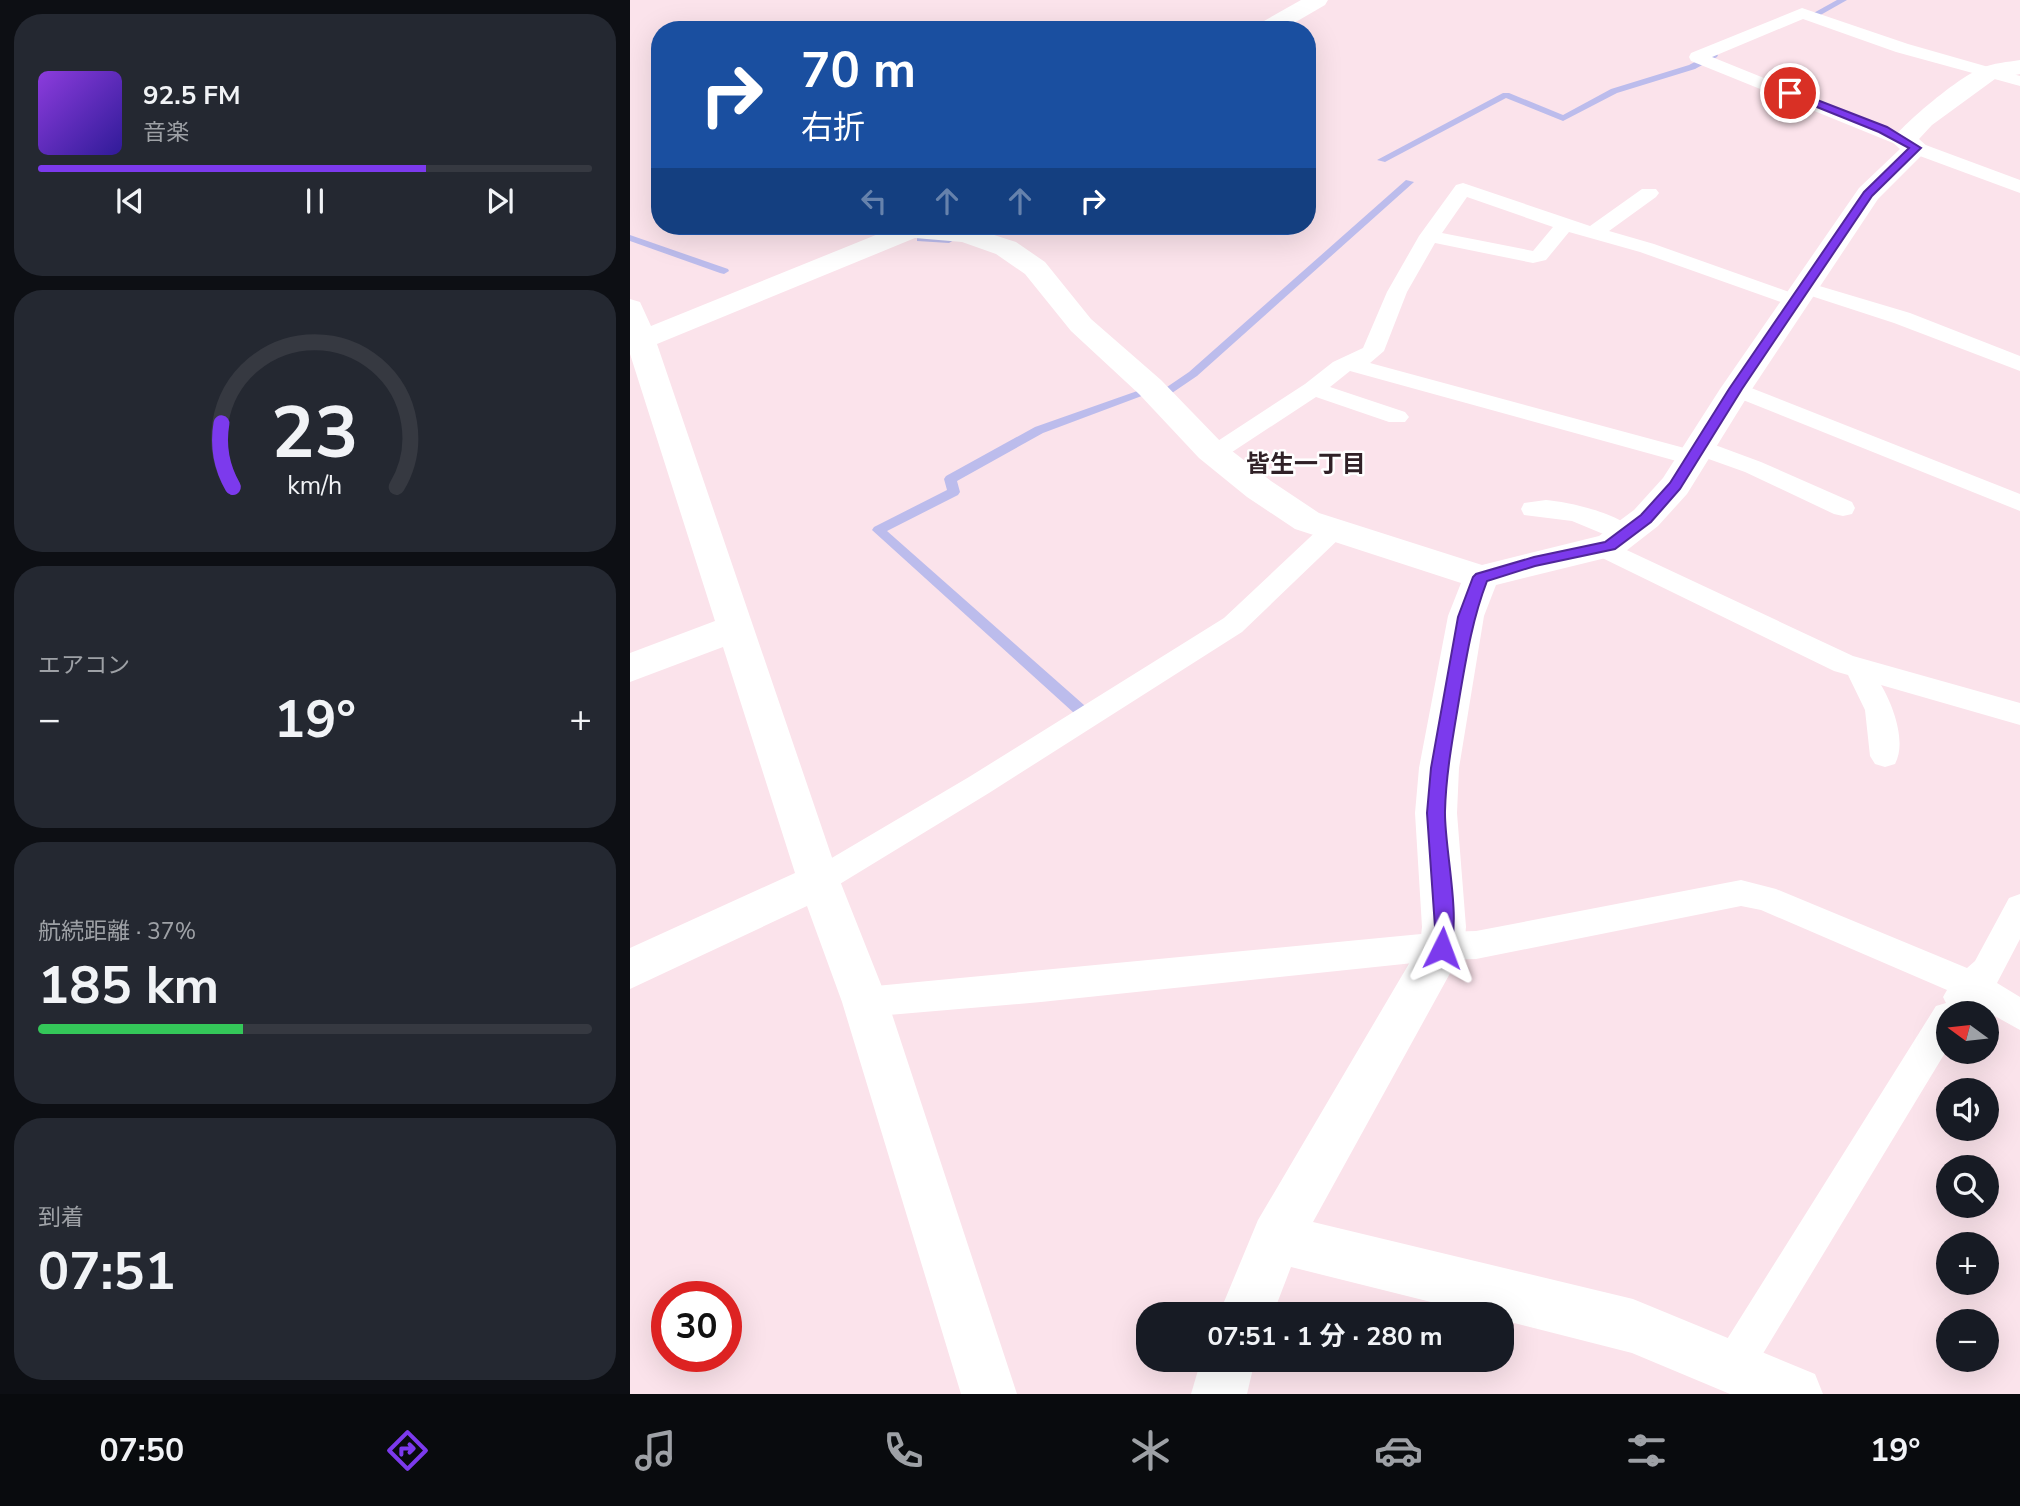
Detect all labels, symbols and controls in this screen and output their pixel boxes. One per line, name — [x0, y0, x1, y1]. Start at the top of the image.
text: 70 m — [801, 37, 916, 104]
icon: right — [686, 49, 777, 140]
pin — [1760, 63, 1820, 123]
icon: arrive — [1771, 74, 1809, 112]
text: 92.5 FM — [143, 78, 240, 113]
text: 右折 — [801, 106, 865, 149]
text: 音楽 — [143, 117, 189, 148]
icon: previous — [111, 182, 149, 220]
icon: pause — [296, 182, 334, 220]
icon: next — [481, 182, 519, 220]
icon: left — [855, 182, 893, 220]
icon: ahead — [928, 182, 966, 220]
icon: ahead — [1001, 182, 1039, 220]
icon: right — [1074, 182, 1112, 220]
text: 23 — [271, 383, 359, 483]
district label: 皆生一丁目 — [1246, 448, 1366, 480]
text: km/h — [287, 469, 343, 503]
text: エアコン — [38, 650, 130, 681]
text: 19° — [274, 684, 356, 755]
text: − — [38, 694, 61, 745]
text: + — [569, 694, 592, 745]
position arrow — [1405, 911, 1479, 985]
text: 航続距離 · 37% — [38, 916, 196, 947]
text: 185 km — [38, 950, 219, 1021]
north arrow — [1936, 1001, 1998, 1064]
map controls — [1936, 1001, 1999, 1372]
button: sound — [1936, 1078, 1999, 1141]
button: search — [1936, 1155, 1999, 1218]
text: 到着 — [38, 1202, 84, 1233]
button: + — [1936, 1232, 1999, 1295]
text: 07:51 — [38, 1236, 176, 1307]
speed limit sign: 30 — [651, 1281, 742, 1372]
button: − — [1936, 1309, 1999, 1372]
text: 07:51 · 1 分 · 280 m — [1207, 1319, 1443, 1354]
icon: directions — [383, 1426, 432, 1475]
icon: music — [631, 1426, 680, 1475]
icon: phone — [879, 1426, 928, 1475]
icon: climate — [1126, 1426, 1175, 1475]
icon: car — [1374, 1426, 1423, 1475]
icon: filters — [1622, 1426, 1671, 1475]
text: 07:50 — [99, 1429, 184, 1472]
text: 19° — [1870, 1429, 1920, 1472]

